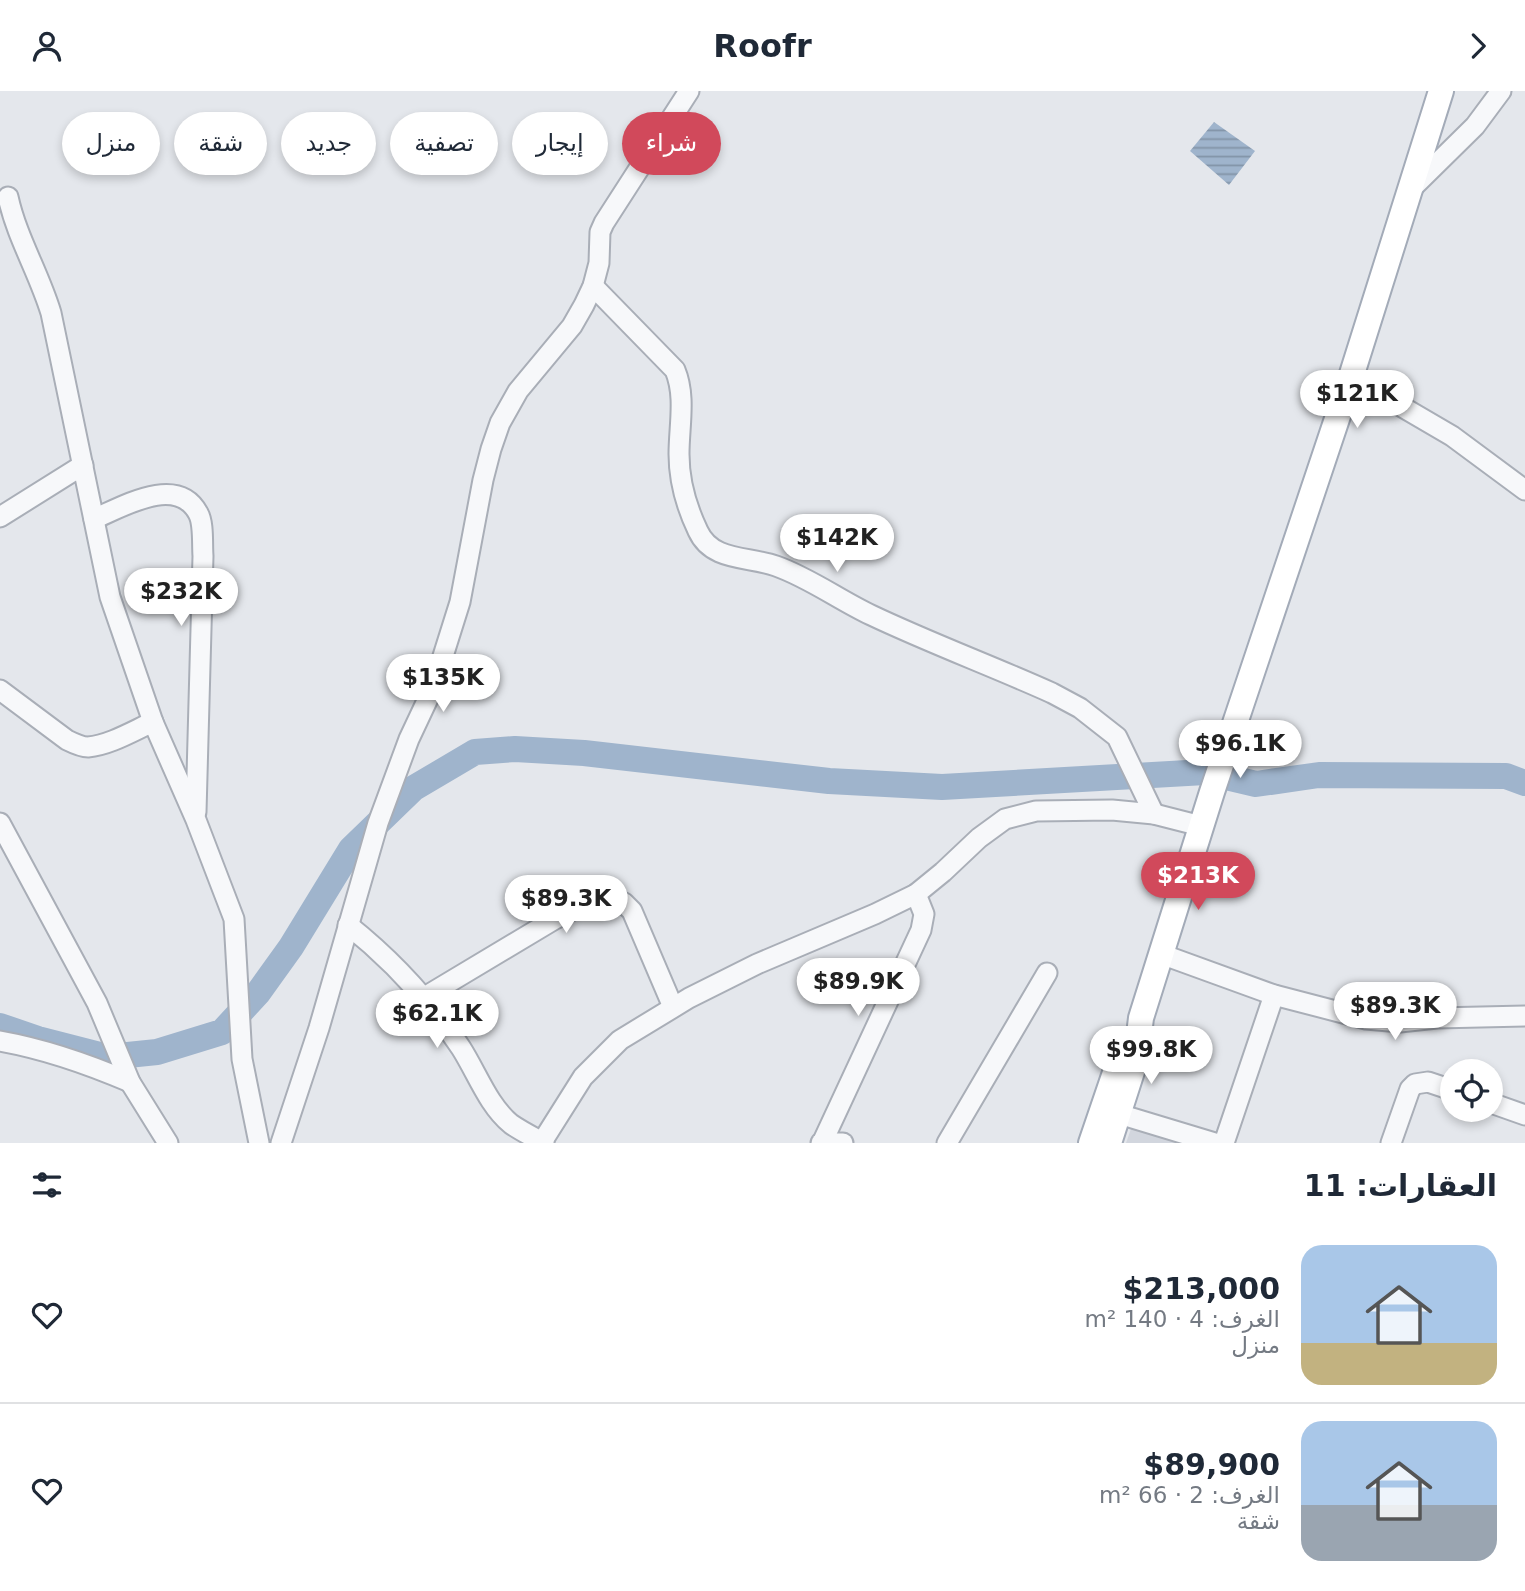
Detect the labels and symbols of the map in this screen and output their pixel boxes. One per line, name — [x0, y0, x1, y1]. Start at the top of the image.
pin: $121K — [1308, 371, 1406, 430]
pin: $142K — [788, 515, 886, 574]
pin: $232K — [132, 568, 230, 628]
pin: $135K — [394, 655, 492, 714]
pin: $96.1K — [1183, 721, 1297, 780]
pin: $213K — [1149, 853, 1247, 912]
pin: $89.3K — [509, 875, 623, 935]
pin: $89.9K — [801, 958, 915, 1018]
pin: $89.3K — [1338, 983, 1452, 1042]
pin: $62.1K — [380, 991, 494, 1050]
pin: $99.8K — [1094, 1027, 1208, 1086]

